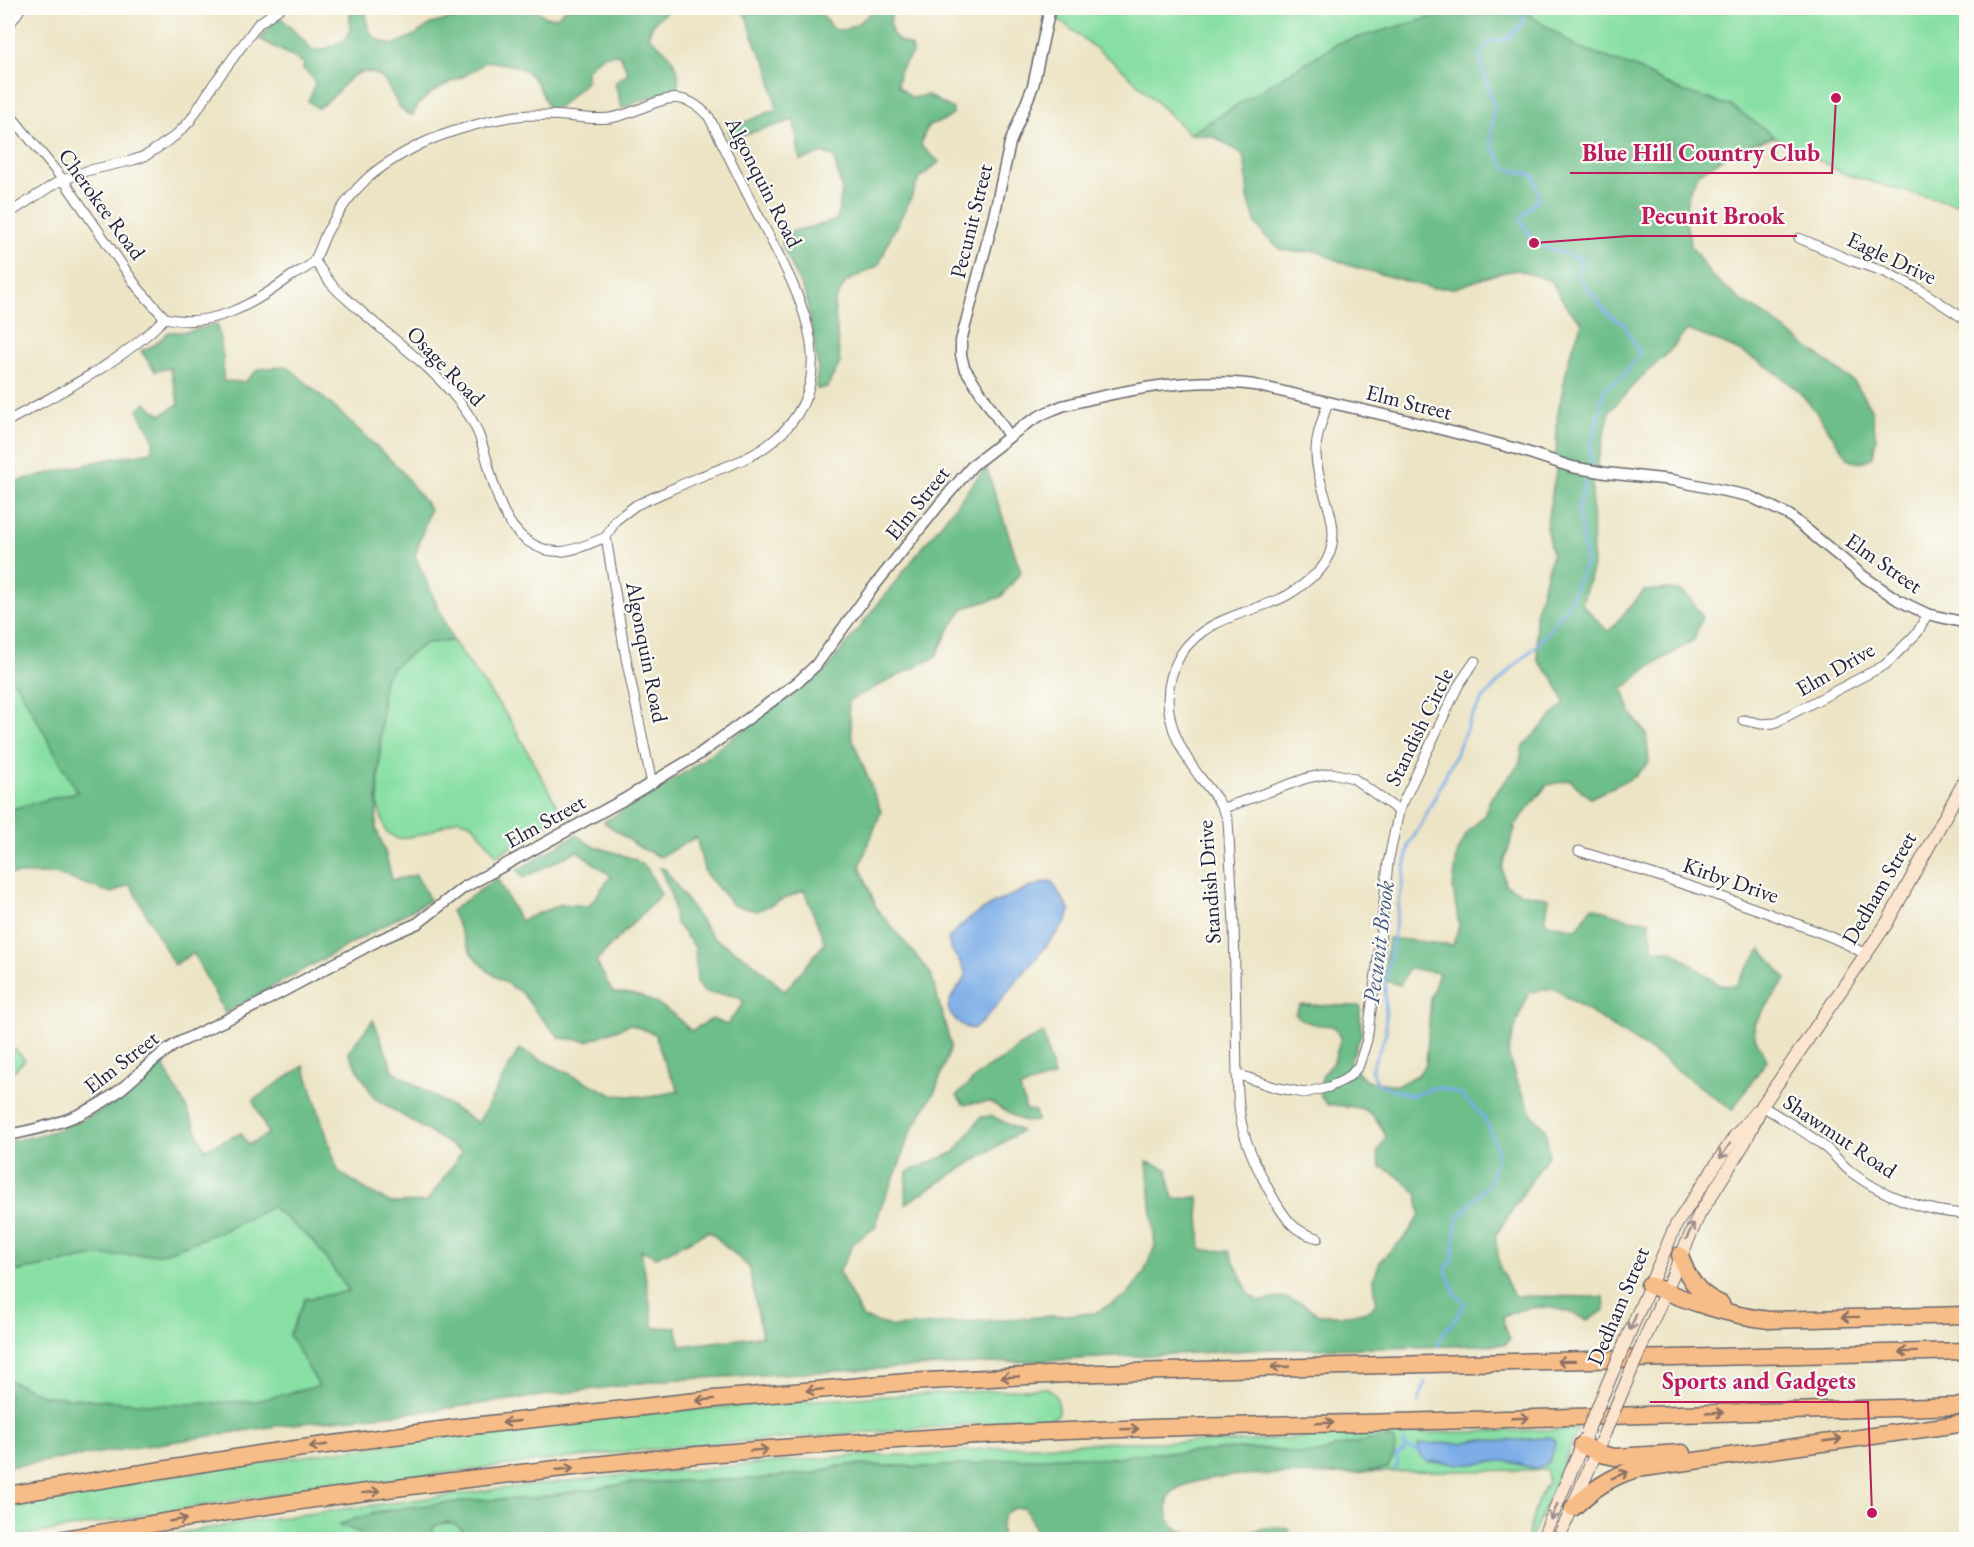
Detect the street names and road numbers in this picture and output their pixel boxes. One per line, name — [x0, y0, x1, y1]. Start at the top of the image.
street label: Algonquin Road — [718, 111, 810, 253]
street label: Cherokee Road — [52, 142, 153, 266]
street label: Pecunit Street — [943, 161, 999, 281]
street label: Eagle Drive — [1843, 225, 1942, 291]
street label: Osage Road — [400, 319, 492, 413]
street label: Elm Street — [1363, 377, 1455, 427]
street label: Elm Street — [878, 460, 956, 546]
street label: Elm Street — [1840, 526, 1928, 600]
street label: Algonquin Road — [619, 578, 675, 726]
street label: Elm Drive — [1790, 635, 1880, 703]
street label: Standish Circle — [1378, 663, 1460, 791]
street label: Elm Street — [500, 787, 590, 855]
street label: Standish Drive — [1190, 819, 1228, 945]
street label: Dedham Street — [1835, 826, 1923, 950]
street label: Kirby Drive — [1679, 850, 1783, 910]
street label: Elm Street — [78, 1024, 164, 1100]
street label: Shawmut Road — [1778, 1087, 1903, 1185]
street label: Dedham Street — [1580, 1242, 1656, 1370]

